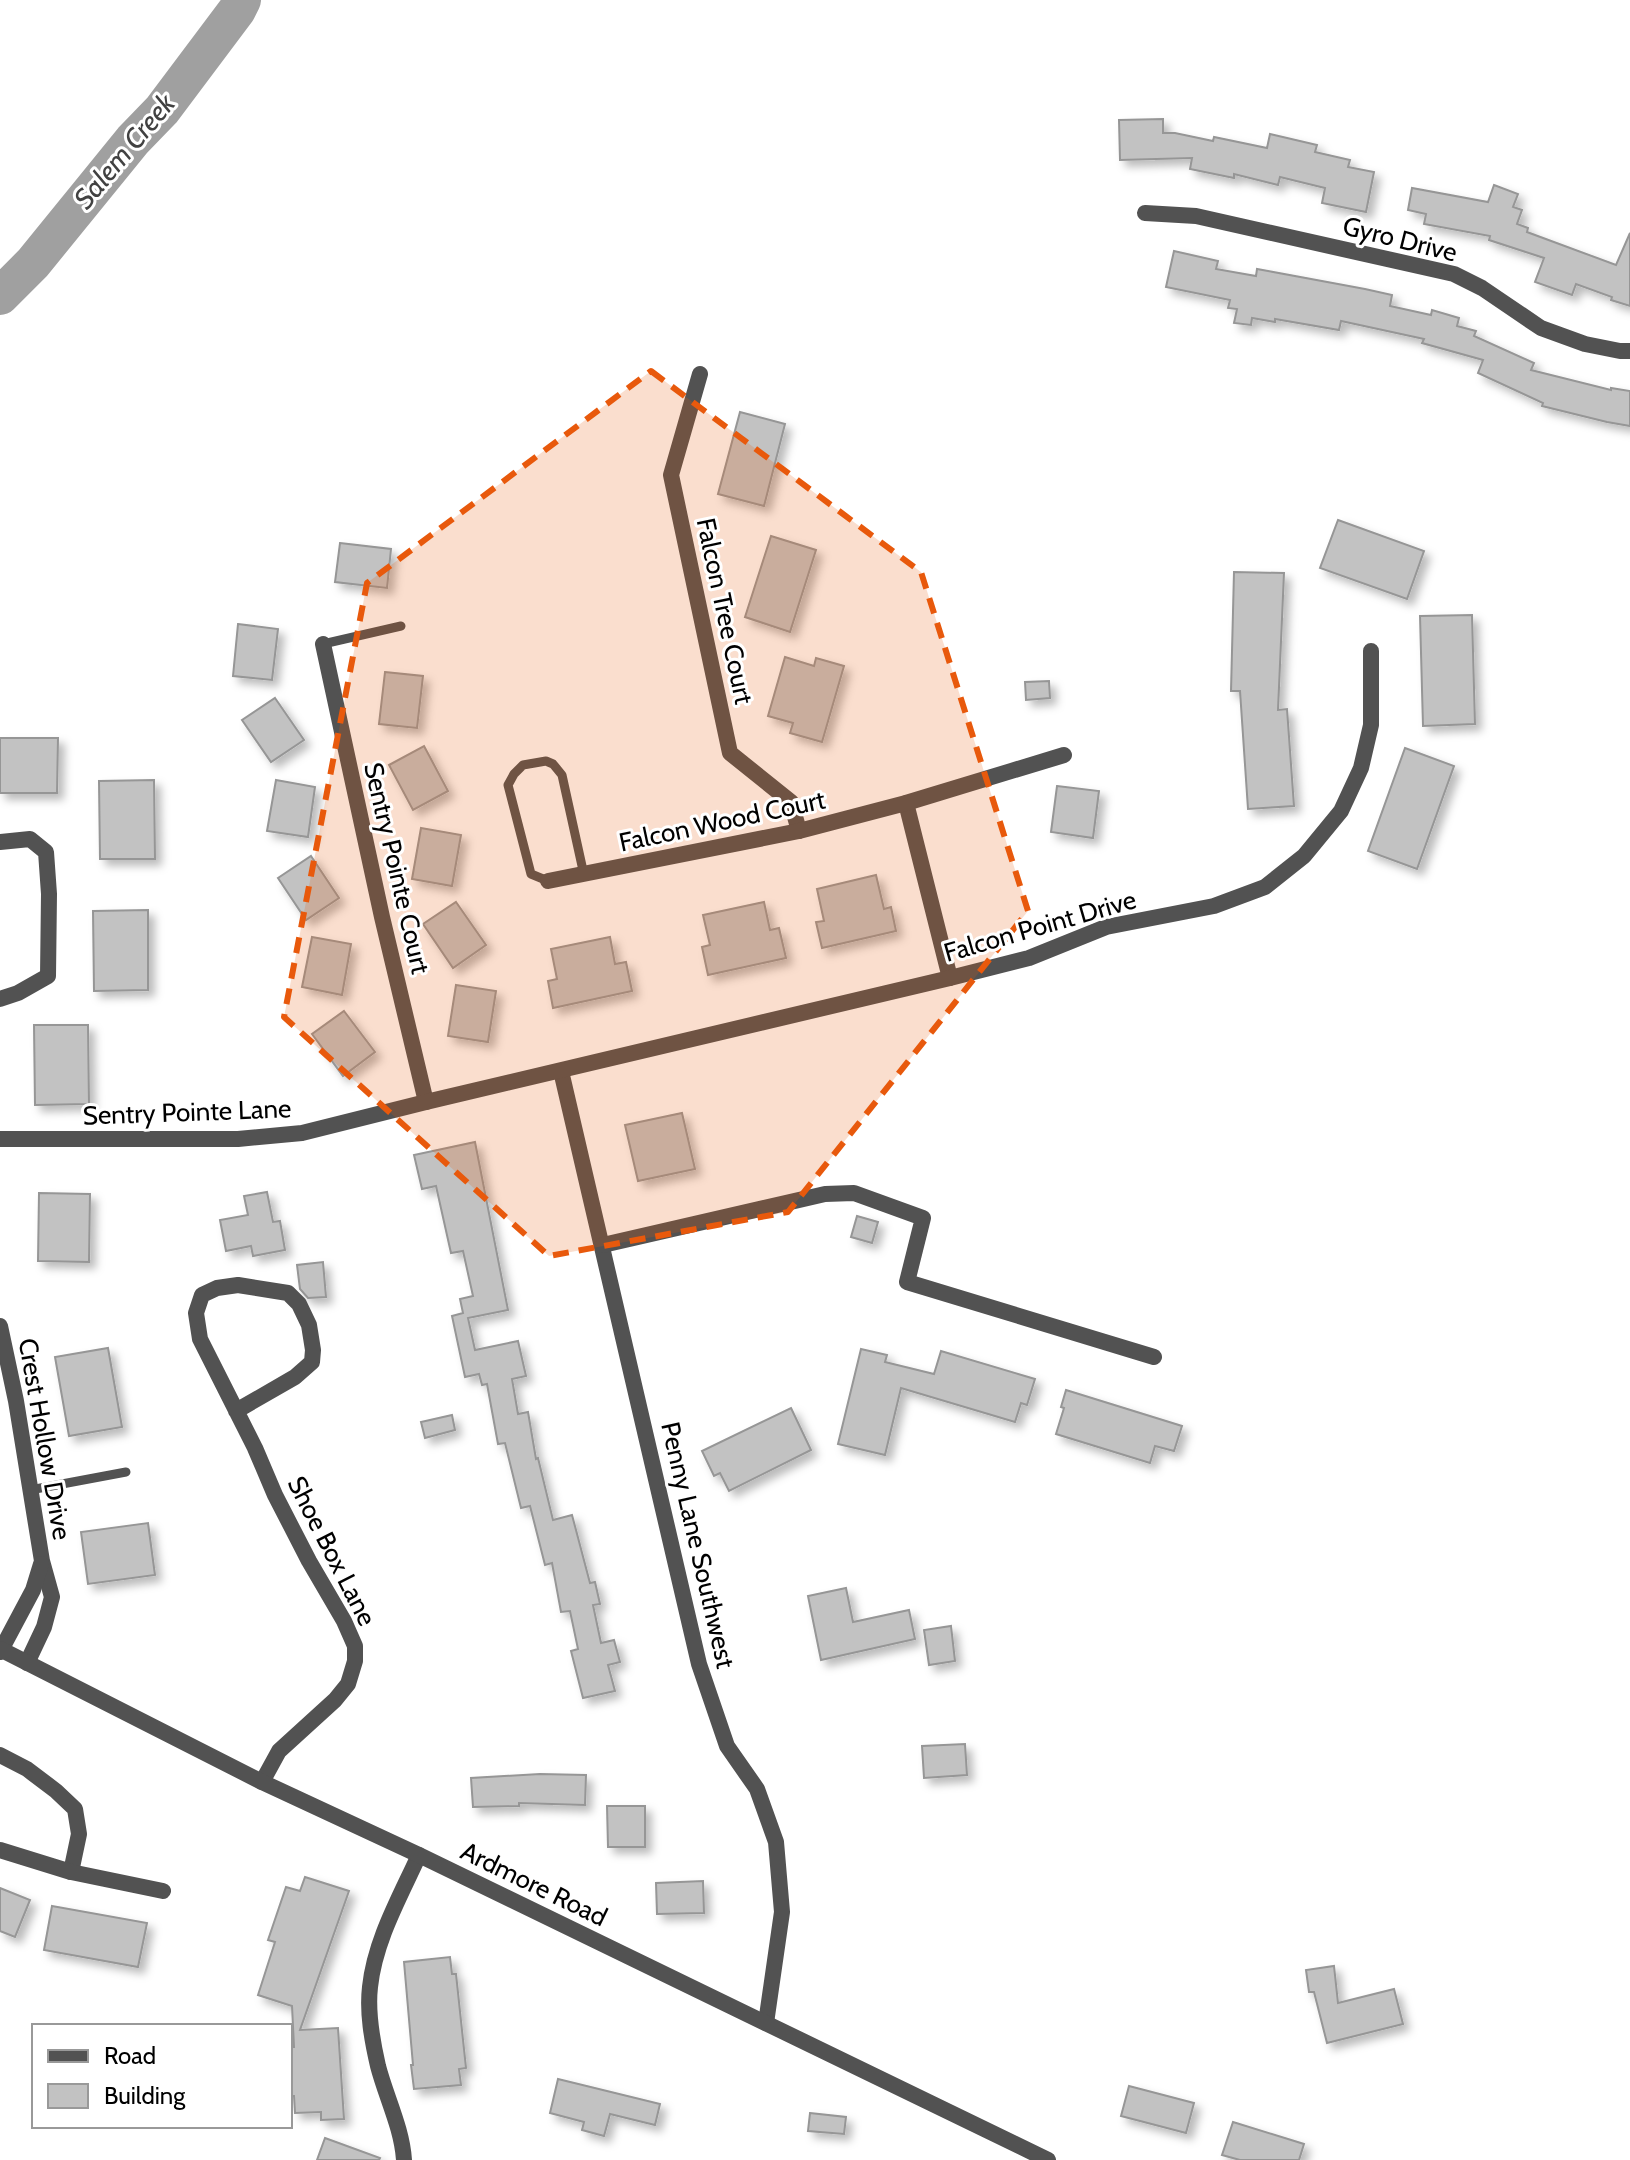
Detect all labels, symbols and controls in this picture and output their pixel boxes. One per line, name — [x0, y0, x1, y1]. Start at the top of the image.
water label: Salem Creek — [66, 86, 182, 215]
street label: Gyro Drive — [1340, 209, 1460, 269]
street label: Falcon Tree Court — [690, 515, 760, 707]
street label: Sentry Pointe Court — [357, 759, 437, 977]
street label: Falcon Wood Court — [616, 783, 828, 858]
street label: Falcon Point Drive — [940, 883, 1140, 969]
street label: Sentry Pointe Lane — [82, 1092, 292, 1132]
street label: Crest Hollow Drive — [12, 1336, 78, 1542]
street label: Penny Lane Southwest — [654, 1419, 742, 1672]
street label: Shoe Box Lane — [281, 1471, 383, 1631]
street label: Ardmore Road — [456, 1835, 612, 1933]
legend — [32, 2024, 292, 2128]
text: Road — [104, 2041, 156, 2070]
text: Building — [104, 2081, 186, 2110]

